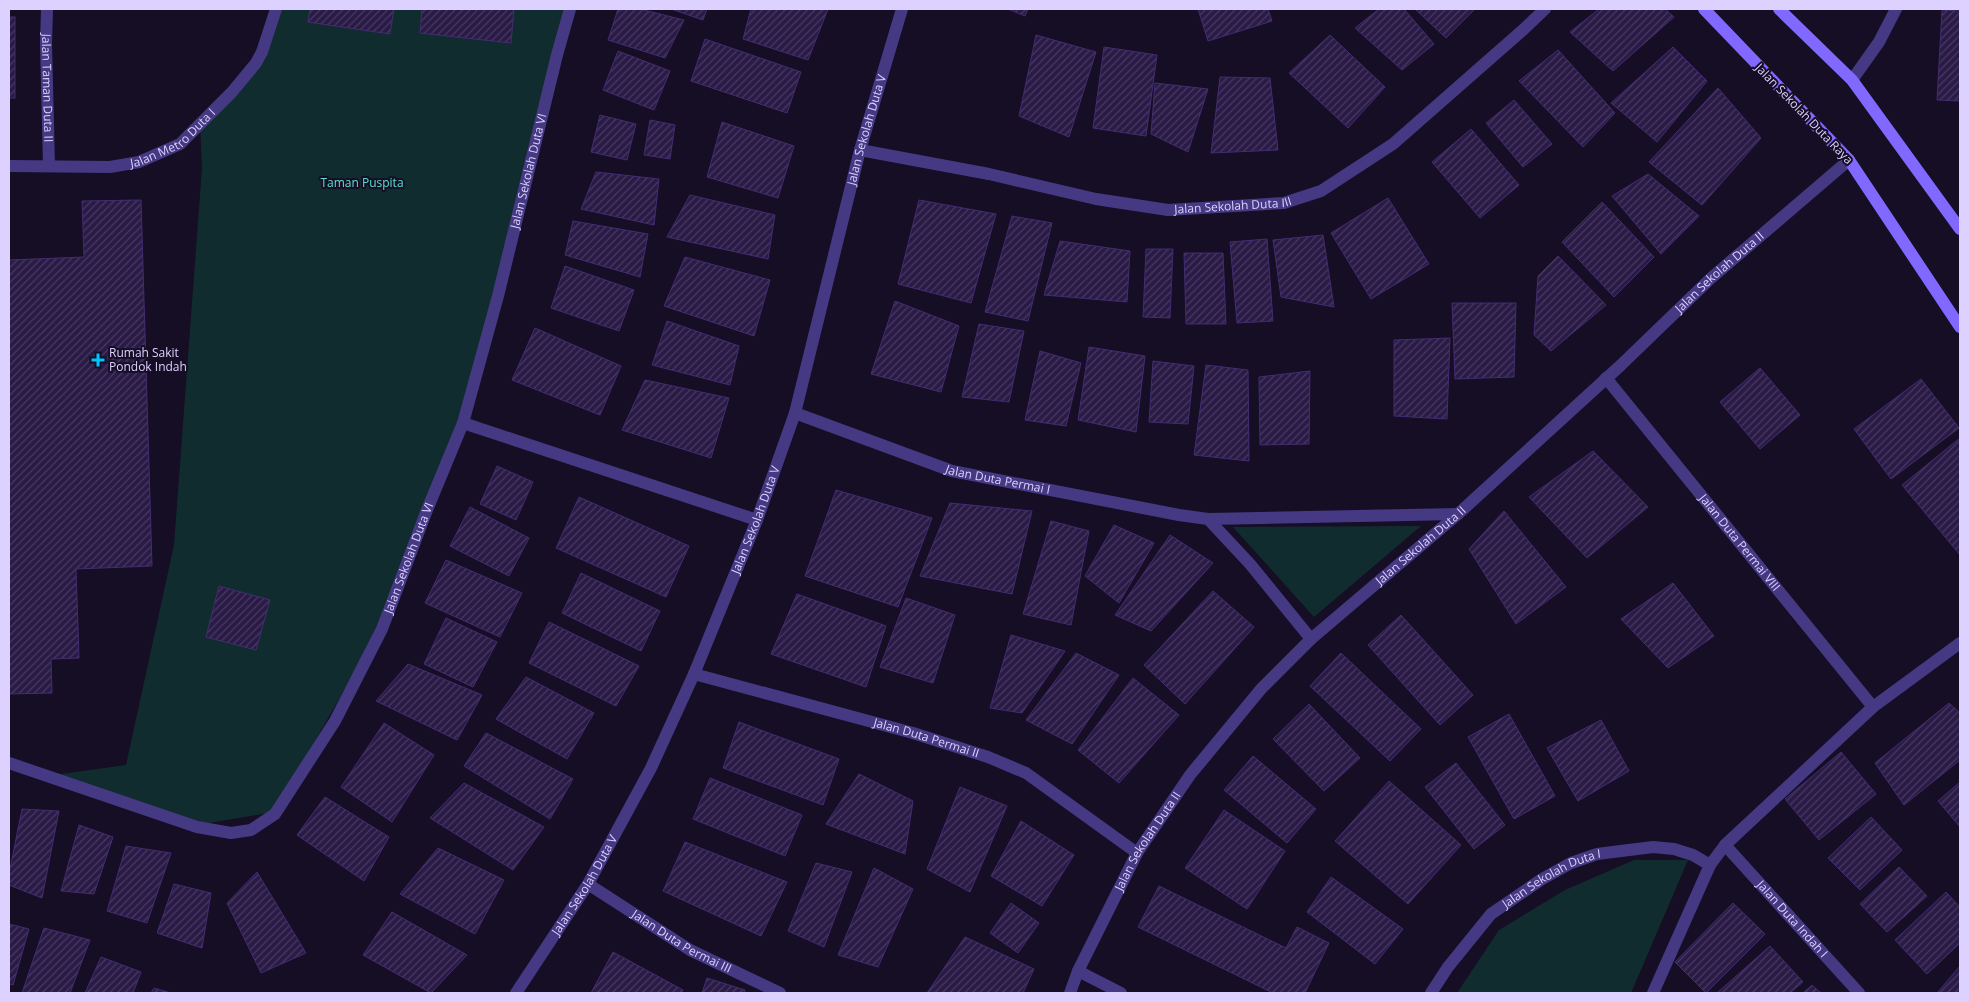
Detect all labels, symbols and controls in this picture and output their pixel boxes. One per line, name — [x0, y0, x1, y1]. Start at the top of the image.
street label: Jalan Taman Duta II — [38, 32, 57, 142]
street label: Jalan Sekolah Duta Raya — [1751, 59, 1857, 168]
street label: Jalan Sekolah Duta V — [842, 72, 890, 188]
street label: Jalan Metro Duta I — [128, 104, 219, 172]
street label: Jalan Sekolah Duta VI — [506, 112, 550, 231]
park label: Taman Puspita — [320, 174, 404, 191]
street label: Jalan Sekolah Duta III — [1173, 192, 1294, 218]
street label: Jalan Sekolah Duta II — [1670, 228, 1767, 317]
place label: Rumah Sakit Pondok Indah — [109, 344, 187, 375]
marker: Rumah Sakit Pondok Indah — [91, 353, 105, 367]
street label: Jalan Duta Permai I — [942, 460, 1052, 498]
street label: Jalan Sekolah Duta V — [726, 463, 784, 577]
street label: Jalan Duta Permai VIII — [1695, 489, 1784, 594]
street label: Jalan Sekolah Duta VI — [379, 500, 437, 617]
street label: Jalan Sekolah Duta II — [1371, 502, 1469, 589]
street label: Jalan Duta Permai II — [871, 713, 982, 762]
street label: Jalan Sekolah Duta II — [1110, 788, 1184, 894]
street label: Jalan Sekolah Duta V — [547, 831, 621, 939]
street label: Jalan Sekolah Duta I — [1498, 845, 1601, 912]
street label: Jalan Duta Indah I — [1752, 876, 1832, 961]
street label: Jalan Duta Permai III — [628, 905, 735, 977]

